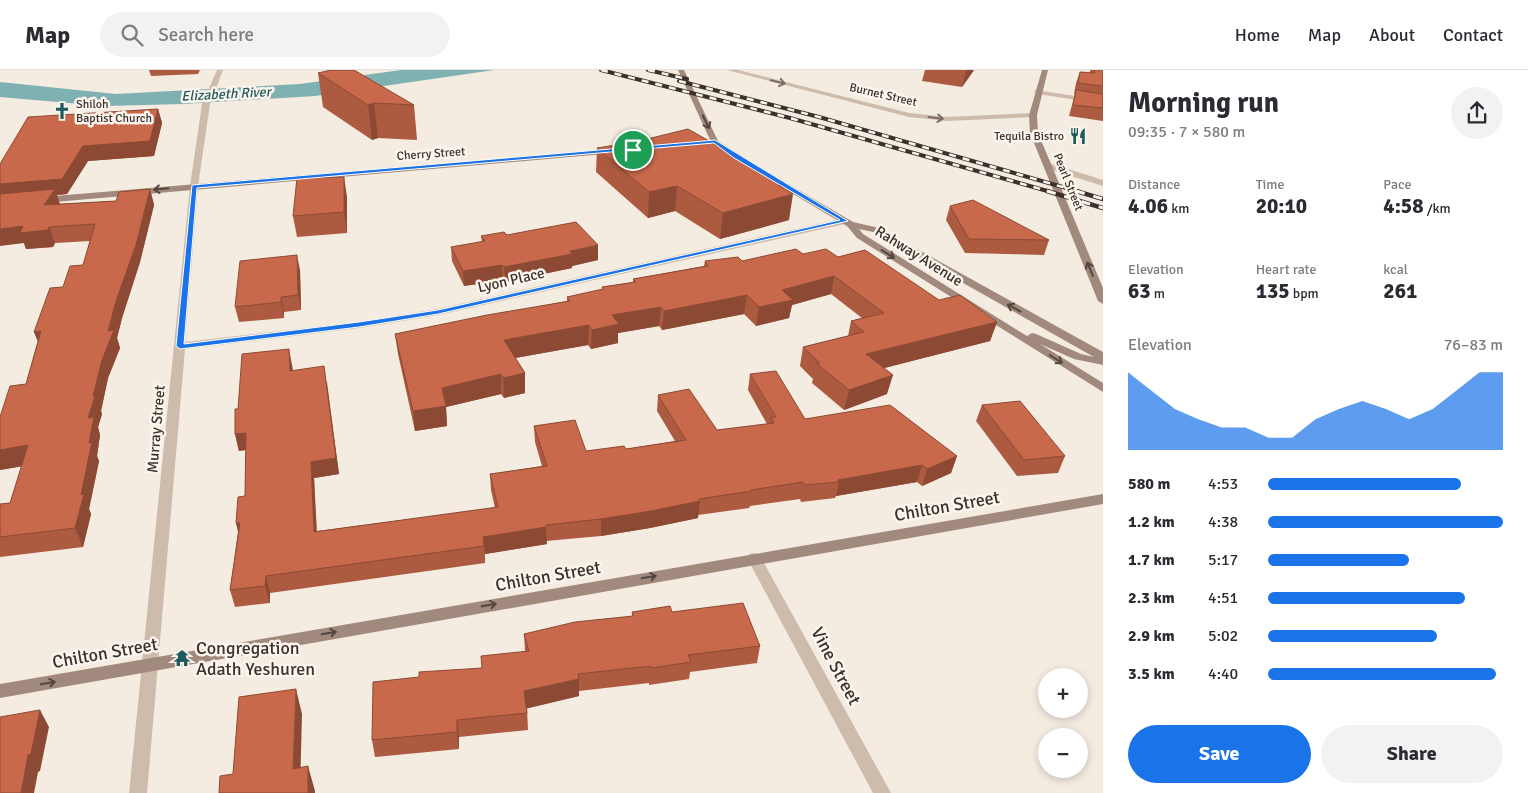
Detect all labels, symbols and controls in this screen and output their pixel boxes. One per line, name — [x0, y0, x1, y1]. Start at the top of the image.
search box — [100, 12, 450, 57]
text: Map — [25, 20, 70, 50]
icon: search — [118, 21, 146, 49]
text: Search here — [158, 23, 254, 47]
text: Home — [1235, 24, 1280, 46]
text: Map — [1308, 24, 1341, 46]
text: About — [1369, 24, 1415, 46]
text: Contact — [1443, 24, 1503, 46]
one-way arrow — [769, 78, 785, 87]
street label: Burnet Street — [848, 80, 918, 110]
water label: Elizabeth River — [181, 83, 273, 105]
text: Morning run — [1128, 86, 1279, 120]
button: share — [1451, 87, 1503, 139]
place label: Shiloh Baptist Church — [76, 97, 152, 126]
church icon: Shiloh Baptist Church — [52, 101, 72, 121]
one-way arrow — [927, 113, 943, 123]
one-way arrow — [701, 115, 711, 130]
text: 09:35 · 7 × 580 m — [1128, 122, 1245, 142]
restaurant icon: Tequila Bistro — [1068, 126, 1088, 146]
pin — [612, 129, 654, 171]
place label: Tequila Bistro — [994, 129, 1064, 144]
icon: arrive — [619, 136, 647, 164]
street label: Cherry Street — [396, 144, 466, 164]
street label: Pearl Street — [1050, 151, 1086, 213]
text: Distance — [1128, 176, 1180, 193]
text: Time — [1256, 176, 1285, 193]
text: Pace — [1383, 176, 1412, 193]
one-way arrow — [153, 185, 169, 194]
text: 4.06 — [1128, 193, 1168, 219]
text: 20:10 — [1256, 193, 1307, 219]
text: 4:58 — [1383, 193, 1424, 219]
text: km — [1168, 200, 1189, 217]
text: /km — [1424, 200, 1451, 217]
street label: Rahway Avenue — [872, 222, 966, 290]
one-way arrow — [881, 249, 895, 259]
text: Elevation — [1128, 261, 1184, 278]
text: Heart rate — [1256, 261, 1316, 278]
text: kcal — [1383, 261, 1408, 278]
one-way arrow — [1085, 262, 1094, 277]
street label: Lyon Place — [476, 264, 546, 296]
text: 63 — [1128, 278, 1151, 304]
text: 135 — [1256, 278, 1290, 304]
text: 261 — [1383, 278, 1417, 304]
text: m — [1151, 285, 1165, 302]
text: bpm — [1290, 285, 1319, 302]
one-way arrow — [1008, 303, 1022, 313]
text: Elevation — [1128, 335, 1192, 355]
text: 76–83 m — [1444, 335, 1503, 355]
one-way arrow — [1048, 355, 1062, 365]
street label: Murray Street — [143, 384, 169, 474]
text: 580 m — [1128, 474, 1170, 494]
text: 4:53 — [1208, 474, 1238, 494]
street label: Chilton Street — [893, 486, 1001, 526]
text: 1.2 km — [1128, 512, 1175, 532]
text: 4:38 — [1208, 512, 1238, 532]
text: 1.7 km — [1128, 550, 1175, 570]
text: 5:17 — [1208, 550, 1238, 570]
street label: Chilton Street — [494, 556, 602, 596]
one-way arrow — [640, 571, 656, 581]
text: 2.3 km — [1128, 588, 1175, 608]
text: 4:51 — [1208, 588, 1238, 608]
one-way arrow — [480, 599, 496, 609]
street label: Vine Street — [806, 623, 866, 709]
text: 2.9 km — [1128, 626, 1175, 646]
text: 5:02 — [1208, 626, 1238, 646]
one-way arrow — [320, 627, 336, 637]
street label: Chilton Street — [51, 633, 159, 673]
place label: Congregation Adath Yeshuren — [196, 637, 315, 680]
temple icon: Congregation Adath Yeshuren — [172, 648, 192, 668]
text: 3.5 km — [1128, 664, 1175, 684]
text: 4:40 — [1208, 664, 1238, 684]
map controls — [1038, 668, 1088, 778]
button: + — [1038, 668, 1088, 718]
one-way arrow — [40, 677, 56, 687]
button: Save — [1128, 725, 1311, 783]
button: Share — [1321, 725, 1503, 783]
button: − — [1038, 728, 1088, 778]

